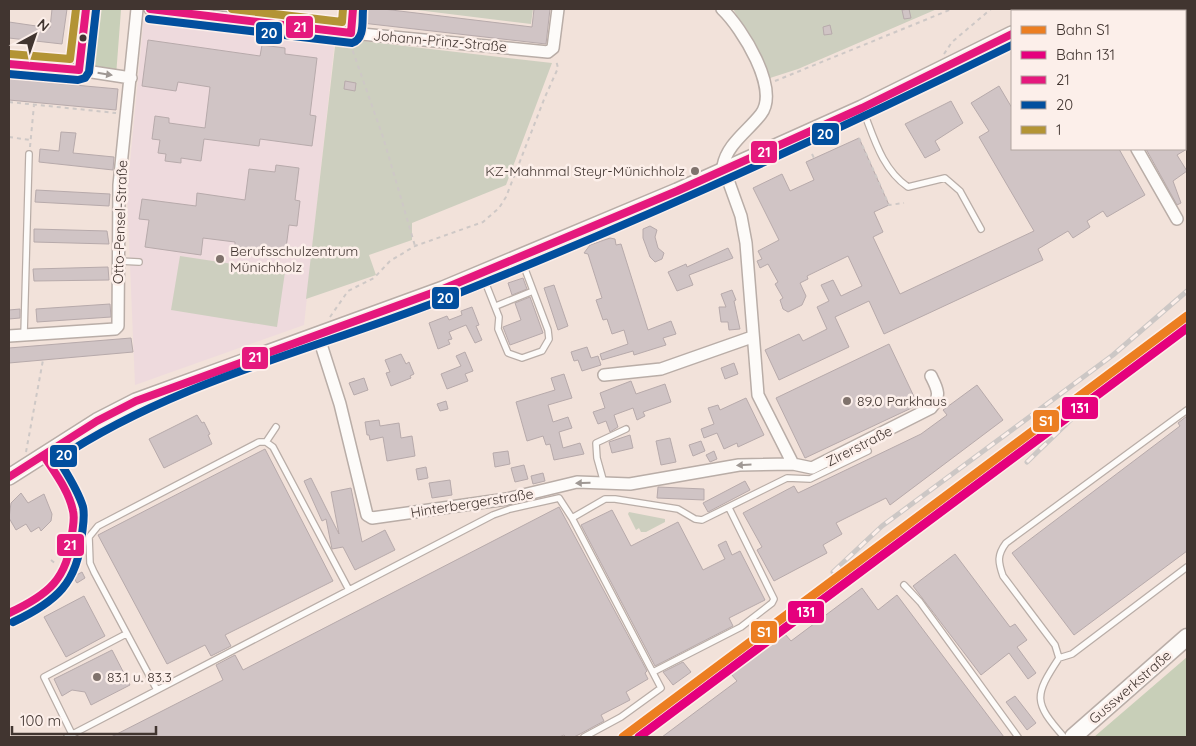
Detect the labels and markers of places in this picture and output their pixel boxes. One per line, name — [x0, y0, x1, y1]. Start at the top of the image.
unlabelled marker — [78, 33, 88, 43]
place label: KZ-Mahnmal Steyr-Münichholz — [485, 162, 685, 180]
marker: KZ-Mahnmal Steyr-Münichholz — [689, 165, 701, 177]
place label: Berufsschulzentrum Münichholz — [230, 242, 358, 276]
marker: Berufsschulzentrum Münichholz — [214, 253, 226, 265]
place label: 89.0 Parkhaus — [857, 392, 947, 410]
marker: 89.0 Parkhaus — [841, 395, 853, 407]
place label: 83.1 u. 83.3 — [107, 668, 172, 686]
marker: 83.1 u. 83.3 — [91, 671, 103, 683]

